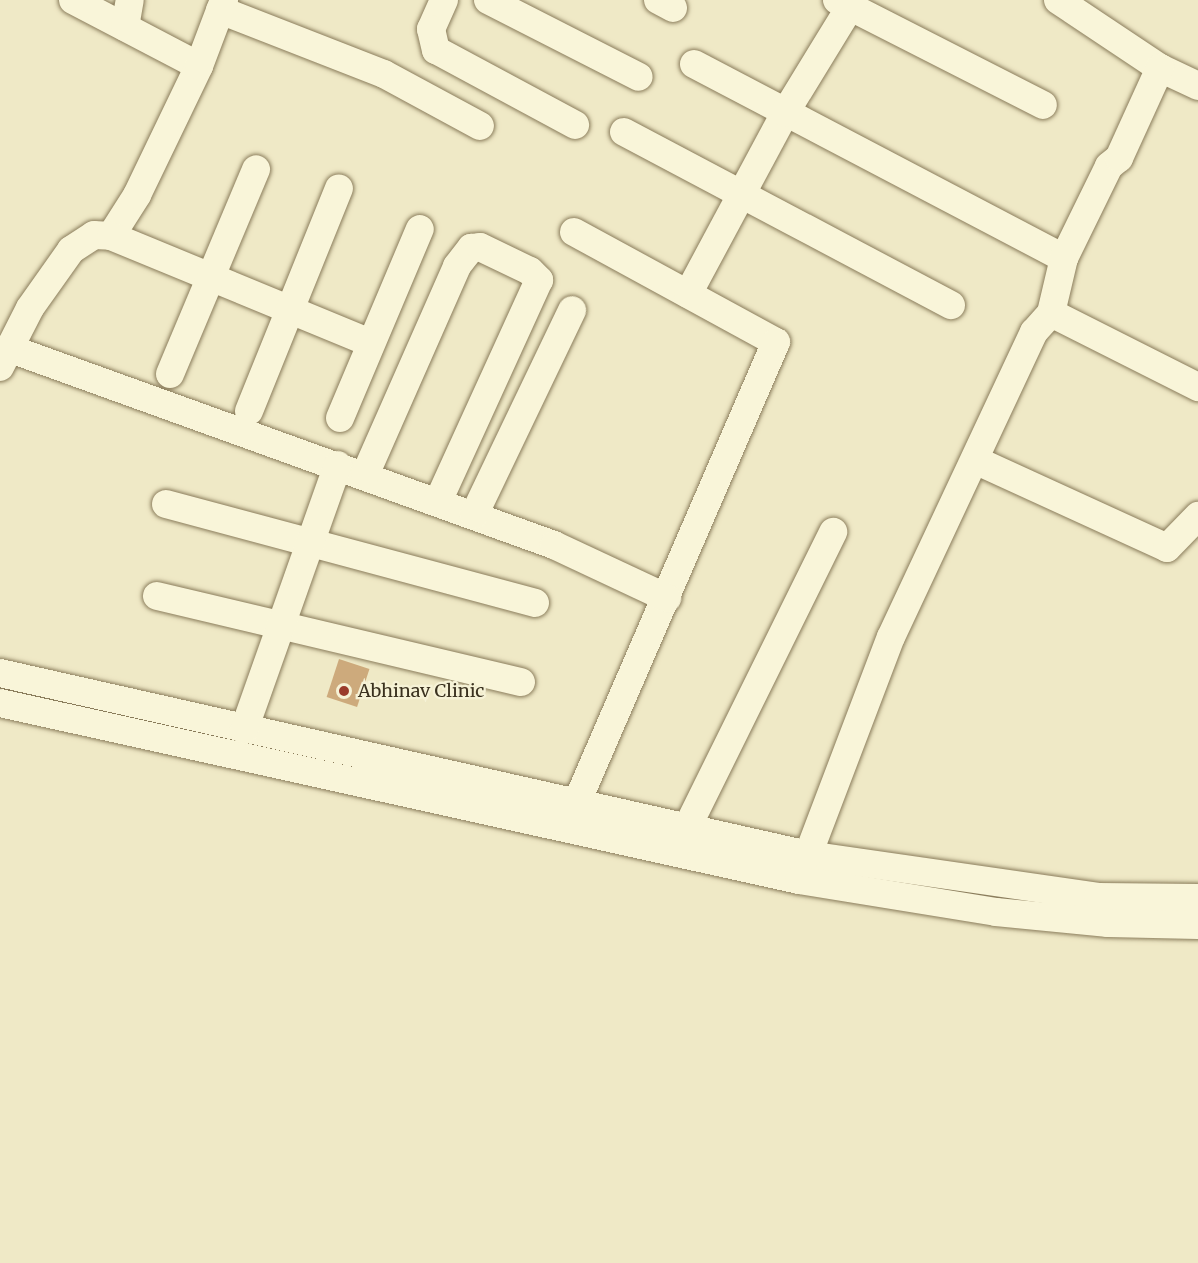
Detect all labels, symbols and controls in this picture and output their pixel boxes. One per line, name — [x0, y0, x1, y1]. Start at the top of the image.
place label: Abhinav Clinic — [358, 680, 484, 702]
marker: Abhinav Clinic — [335, 682, 353, 700]

